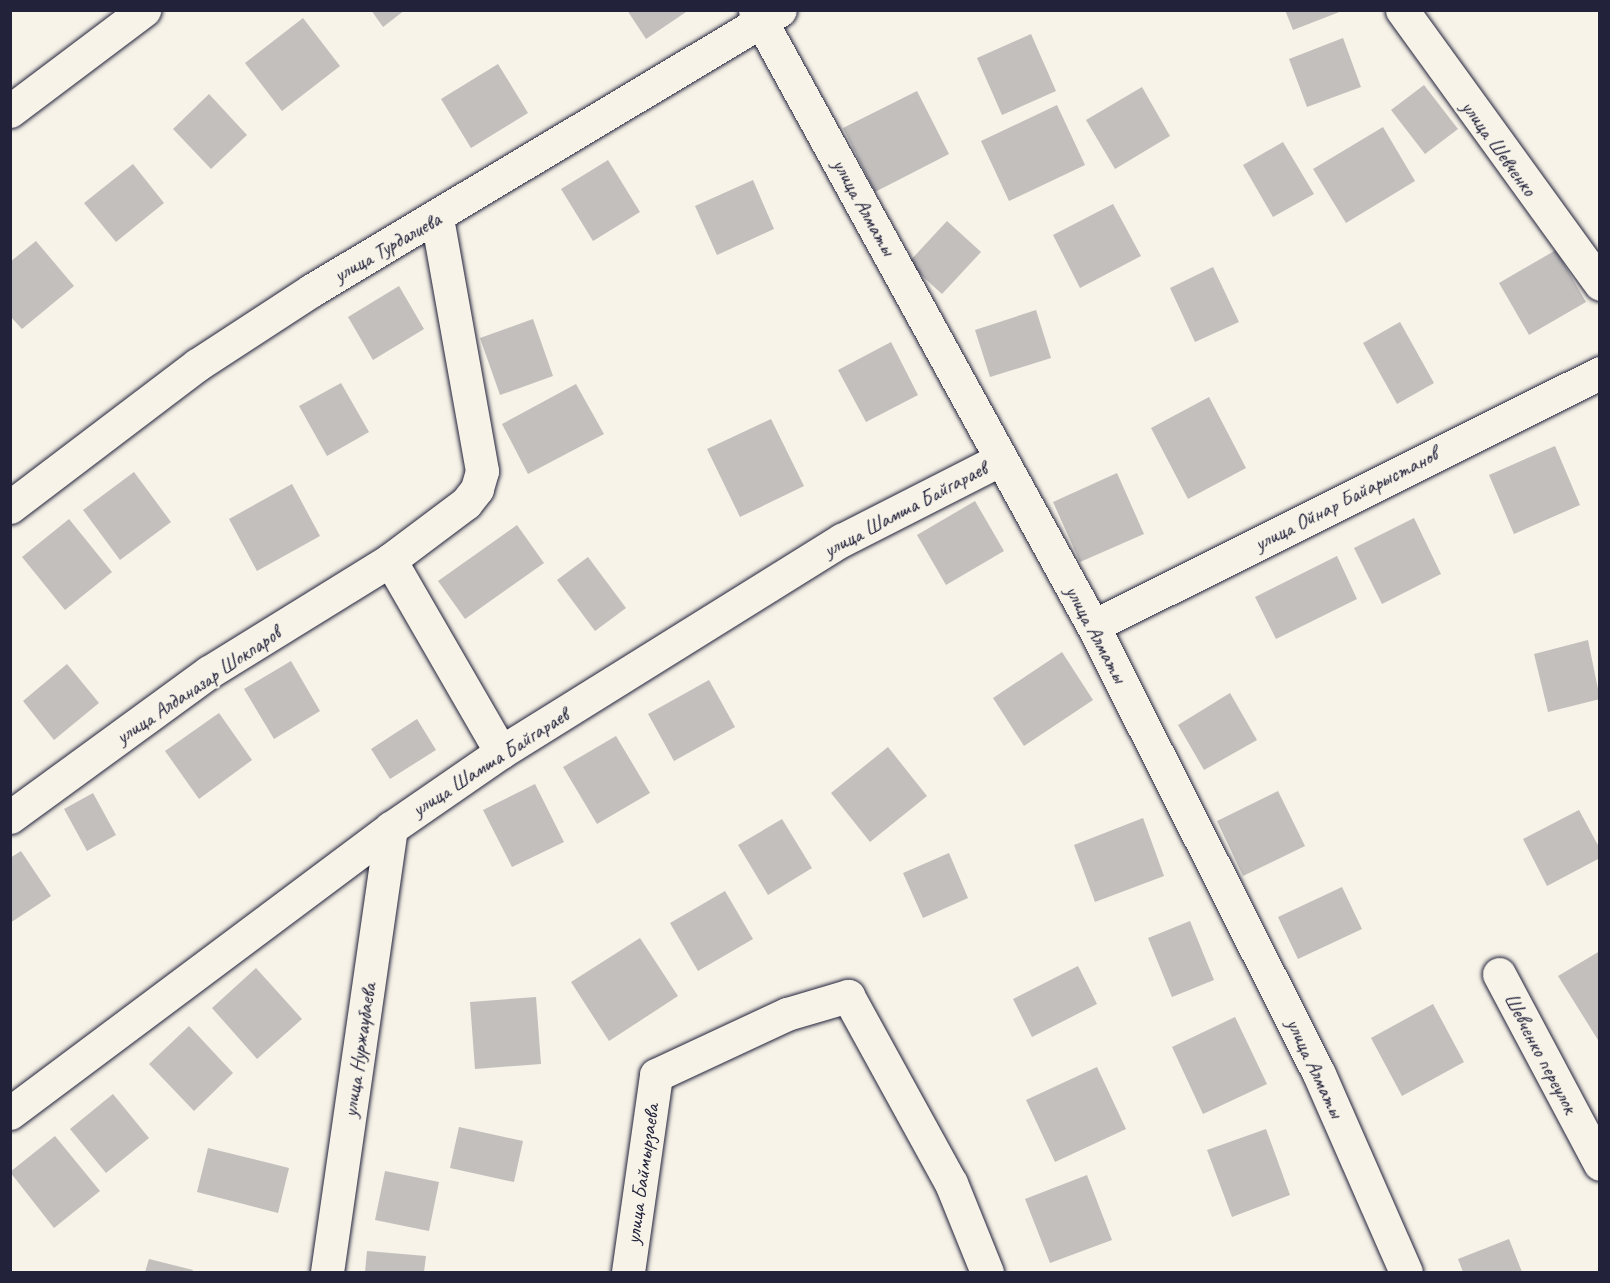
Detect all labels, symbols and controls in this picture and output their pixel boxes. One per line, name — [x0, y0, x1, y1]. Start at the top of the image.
street label: улица Шевченко — [1456, 95, 1542, 201]
street label: улица Алматы — [827, 154, 901, 260]
street label: улица Турдалиева — [329, 206, 445, 288]
street label: улица Ойнар Байарыстанов — [1250, 442, 1442, 556]
street label: улица Шамша Байгараев — [819, 455, 991, 563]
street label: улица Алматы — [1060, 581, 1132, 687]
street label: улица Алданазар Шокпаров — [111, 620, 285, 750]
street label: улица Шамша Байгараев — [407, 702, 573, 822]
street label: улица Нуржаубаева — [337, 981, 381, 1119]
street label: Шевченко переулок — [1499, 989, 1583, 1117]
street label: улица Алматы — [1281, 1014, 1349, 1122]
street label: улица Баймырзаева — [620, 1102, 664, 1246]

